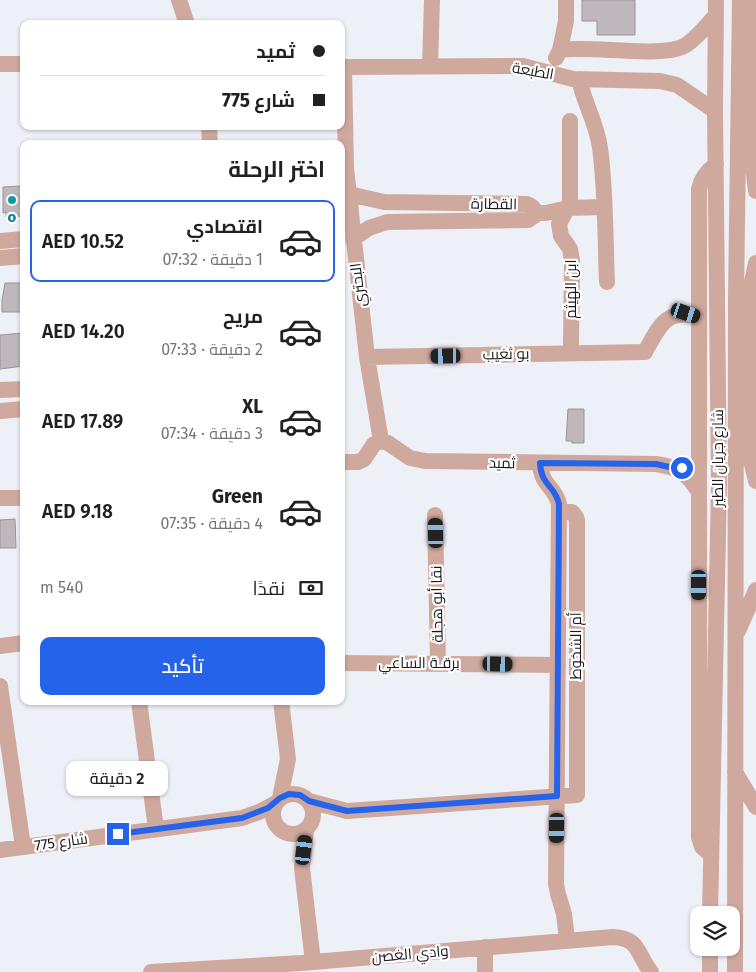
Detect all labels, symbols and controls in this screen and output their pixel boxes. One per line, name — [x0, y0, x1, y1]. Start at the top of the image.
text: ثميد — [256, 40, 295, 63]
street label: الطبعة — [511, 58, 555, 84]
text: شارع 775 — [222, 89, 295, 112]
text: اختر الرحلة — [228, 156, 325, 183]
marker: o — [6, 194, 18, 206]
street label: القطارة — [471, 195, 517, 213]
place label: o — [8, 208, 17, 226]
text: اقتصادي — [187, 215, 263, 238]
icon: car — [278, 219, 323, 264]
text: AED 10.52 — [42, 230, 124, 253]
text: 1 دقيقة · 07:32 — [162, 250, 263, 269]
street label: ابن الهيثم — [562, 259, 581, 319]
street label: البحتري — [346, 262, 373, 308]
car — [669, 301, 702, 325]
text: مريح — [223, 305, 263, 328]
icon: car — [278, 309, 323, 354]
text: AED 14.20 — [42, 320, 125, 343]
text: 2 دقيقة · 07:33 — [161, 340, 263, 359]
street label: بو ثغيب — [482, 345, 530, 363]
car — [430, 348, 461, 364]
text: XL — [242, 395, 263, 418]
icon: car — [278, 399, 323, 444]
street label: شارع جريان الطير — [709, 409, 729, 508]
text: AED 17.89 — [42, 410, 123, 433]
text: 3 دقيقة · 07:34 — [161, 424, 263, 443]
street label: ثميد — [489, 454, 515, 472]
route start — [671, 457, 693, 479]
text: Green — [212, 485, 263, 508]
icon: car — [278, 489, 323, 534]
text: AED 9.18 — [42, 500, 113, 523]
text: 4 دقيقة · 07:35 — [161, 514, 263, 533]
car — [428, 518, 443, 548]
street label: نقا أبو هجلة — [426, 565, 447, 643]
car — [691, 570, 706, 600]
icon: cash — [297, 574, 325, 602]
text: نقدًا — [253, 577, 285, 600]
text: 540 m — [40, 578, 83, 597]
street label: أم الشخوط — [566, 612, 586, 680]
button: تأكيد — [40, 637, 325, 695]
street label: برقـة الساعي — [378, 654, 460, 675]
car — [482, 656, 513, 672]
callout: 2 دقيقة — [67, 762, 169, 796]
text: 2 دقيقة — [90, 769, 144, 788]
car — [549, 813, 564, 843]
route end — [107, 823, 129, 845]
street label: شارع 775 — [33, 829, 89, 857]
car — [294, 834, 313, 866]
map controls — [690, 906, 740, 956]
button: layers — [690, 906, 740, 956]
street label: وادي الغصن — [371, 942, 450, 969]

